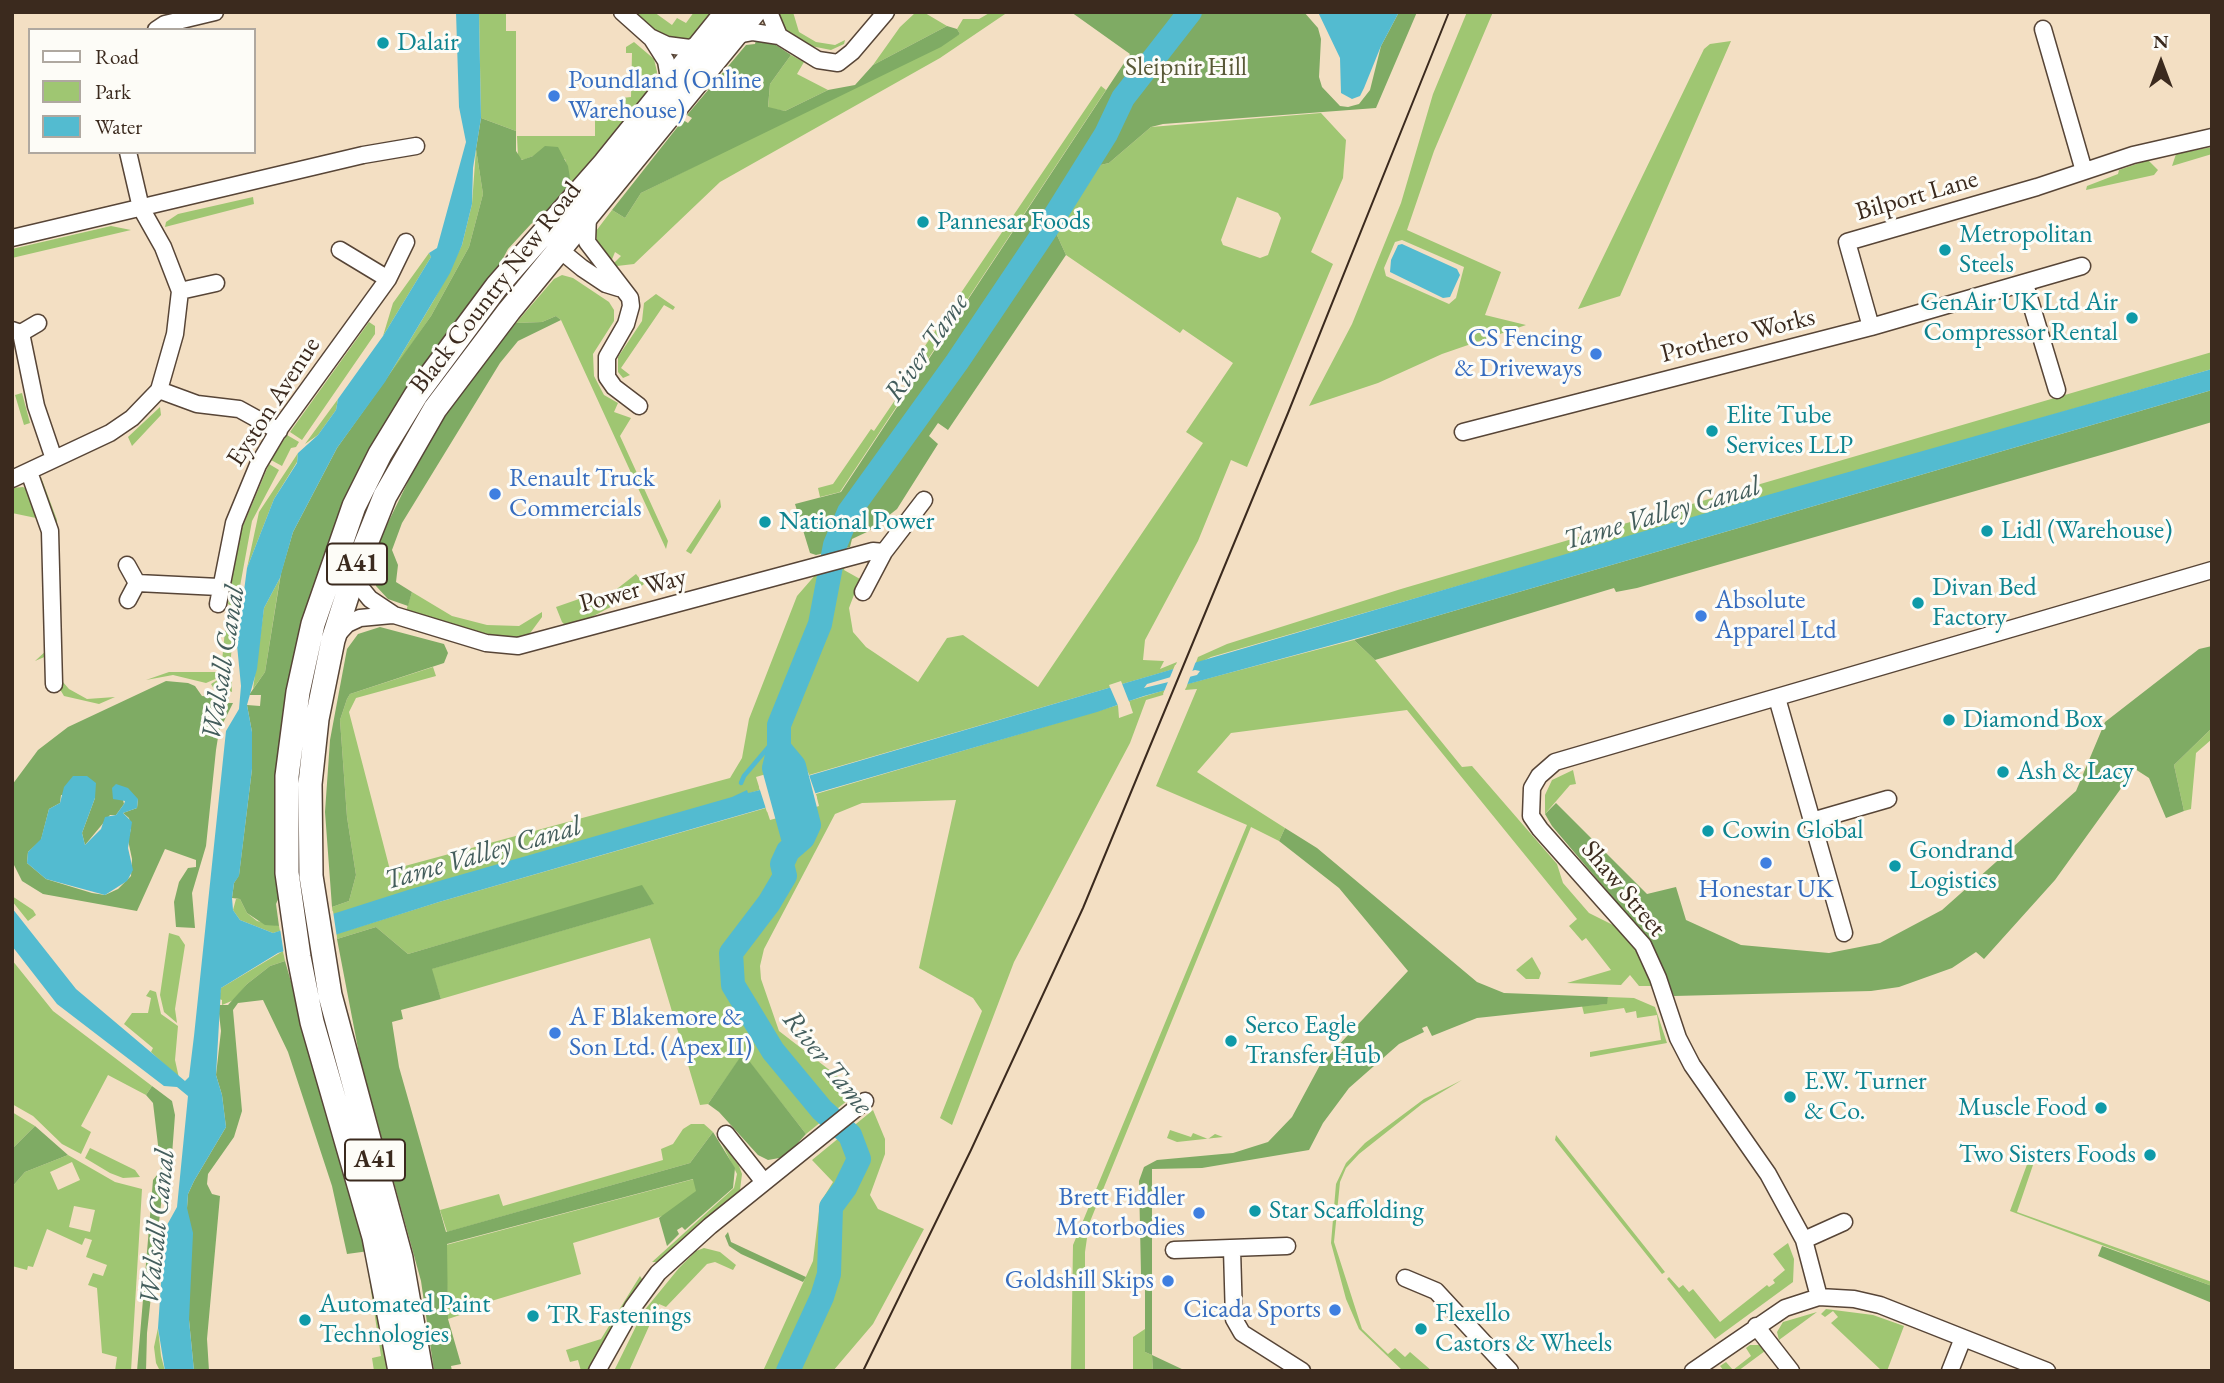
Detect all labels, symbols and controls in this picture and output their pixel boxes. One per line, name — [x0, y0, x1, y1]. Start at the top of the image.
place label: Dalair — [397, 27, 459, 59]
legend — [28, 28, 256, 154]
north arrow — [2126, 28, 2196, 98]
text: N — [2153, 29, 2169, 54]
marker: Dalair — [375, 35, 391, 51]
text: Road — [95, 43, 139, 70]
park label: Sleipnir Hill — [1125, 52, 1247, 84]
place label: Poundland (Online Warehouse) — [568, 65, 761, 126]
text: Park — [95, 78, 131, 105]
marker: Poundland (Online Warehouse) — [546, 88, 562, 104]
text: Water — [95, 113, 142, 140]
street label: Bilport Lane — [1852, 164, 1982, 228]
street label: Black Country New Road — [404, 176, 588, 400]
place label: Pannesar Foods — [937, 206, 1091, 238]
marker: Pannesar Foods — [915, 214, 931, 230]
place label: Metropolitan Steels — [1959, 219, 2093, 280]
marker: Metropolitan Steels — [1937, 242, 1953, 258]
water label: River Tame — [877, 287, 977, 409]
place label: GenAir UK Ltd Air Compressor Rental — [1920, 287, 2118, 348]
street label: Prothero Works — [1658, 302, 1818, 370]
marker: GenAir UK Ltd Air Compressor Rental — [2124, 310, 2140, 326]
place label: CS Fencing & Driveways — [1454, 323, 1582, 384]
street label: Eyston Avenue — [221, 331, 327, 473]
marker: CS Fencing & Driveways — [1588, 346, 1604, 362]
place label: Elite Tube Services LLP — [1726, 400, 1853, 462]
marker: Elite Tube Services LLP — [1704, 423, 1720, 439]
place label: Renault Truck Commercials — [509, 463, 655, 524]
water label: Tame Valley Canal — [1560, 470, 1764, 558]
marker: Renault Truck Commercials — [487, 486, 503, 502]
place label: National Power — [779, 506, 934, 538]
marker: National Power — [757, 514, 773, 530]
place label: Lidl (Warehouse) — [2001, 515, 2172, 547]
marker: Lidl (Warehouse) — [1979, 523, 1995, 539]
road number: A41 — [327, 544, 387, 584]
street label: Power Way — [576, 562, 690, 620]
place label: Divan Bed Factory — [1932, 572, 2037, 634]
water label: Walsall Canal — [195, 583, 253, 743]
place label: Absolute Apparel Ltd — [1715, 585, 1837, 646]
marker: Divan Bed Factory — [1910, 595, 1926, 611]
marker: Absolute Apparel Ltd — [1693, 608, 1709, 624]
place label: Diamond Box — [1963, 704, 2103, 736]
marker: Diamond Box — [1941, 712, 1957, 728]
place label: Ash & Lacy — [2017, 756, 2134, 788]
marker: Ash & Lacy — [1995, 764, 2011, 780]
water label: Tame Valley Canal — [381, 810, 585, 898]
place label: Cowin Global — [1722, 815, 1864, 847]
marker: Cowin Global — [1700, 823, 1716, 839]
street label: Shaw Street — [1574, 835, 1672, 943]
place label: Gondrand Logistics — [1909, 835, 2014, 896]
marker: Honestar UK — [1758, 855, 1774, 871]
marker: Gondrand Logistics — [1887, 858, 1903, 874]
place label: Honestar UK — [1698, 874, 1834, 906]
place label: A F Blakemore & Son Ltd. (Apex II) — [569, 1002, 752, 1064]
water label: River Tame — [775, 1004, 879, 1122]
place label: Serco Eagle Transfer Hub — [1245, 1010, 1381, 1072]
marker: A F Blakemore & Son Ltd. (Apex II) — [547, 1025, 563, 1041]
marker: Serco Eagle Transfer Hub — [1223, 1033, 1239, 1049]
place label: E.W. Turner & Co. — [1804, 1066, 1927, 1128]
marker: E.W. Turner & Co. — [1782, 1089, 1798, 1105]
place label: Muscle Food — [1958, 1092, 2087, 1124]
marker: Muscle Food — [2093, 1100, 2109, 1116]
place label: Two Sisters Foods — [1959, 1139, 2136, 1171]
road number: A41 — [345, 1140, 405, 1180]
marker: Two Sisters Foods — [2142, 1147, 2158, 1163]
water label: Walsall Canal — [133, 1148, 183, 1306]
place label: Brett Fiddler Motorbodies — [1055, 1182, 1185, 1244]
place label: Star Scaffolding — [1269, 1195, 1424, 1227]
marker: Star Scaffolding — [1247, 1203, 1263, 1219]
marker: Brett Fiddler Motorbodies — [1191, 1205, 1207, 1221]
place label: Goldshill Skips — [1005, 1265, 1154, 1297]
marker: Goldshill Skips — [1160, 1273, 1176, 1289]
place label: Automated Paint Technologies — [319, 1289, 490, 1350]
place label: Cicada Sports — [1183, 1294, 1321, 1326]
place label: Flexello Castors & Wheels — [1435, 1298, 1612, 1360]
place label: TR Fastenings — [547, 1300, 691, 1332]
marker: Cicada Sports — [1327, 1302, 1343, 1318]
marker: TR Fastenings — [525, 1308, 541, 1324]
marker: Automated Paint Technologies — [297, 1312, 313, 1328]
marker: Flexello Castors & Wheels — [1413, 1321, 1429, 1337]

